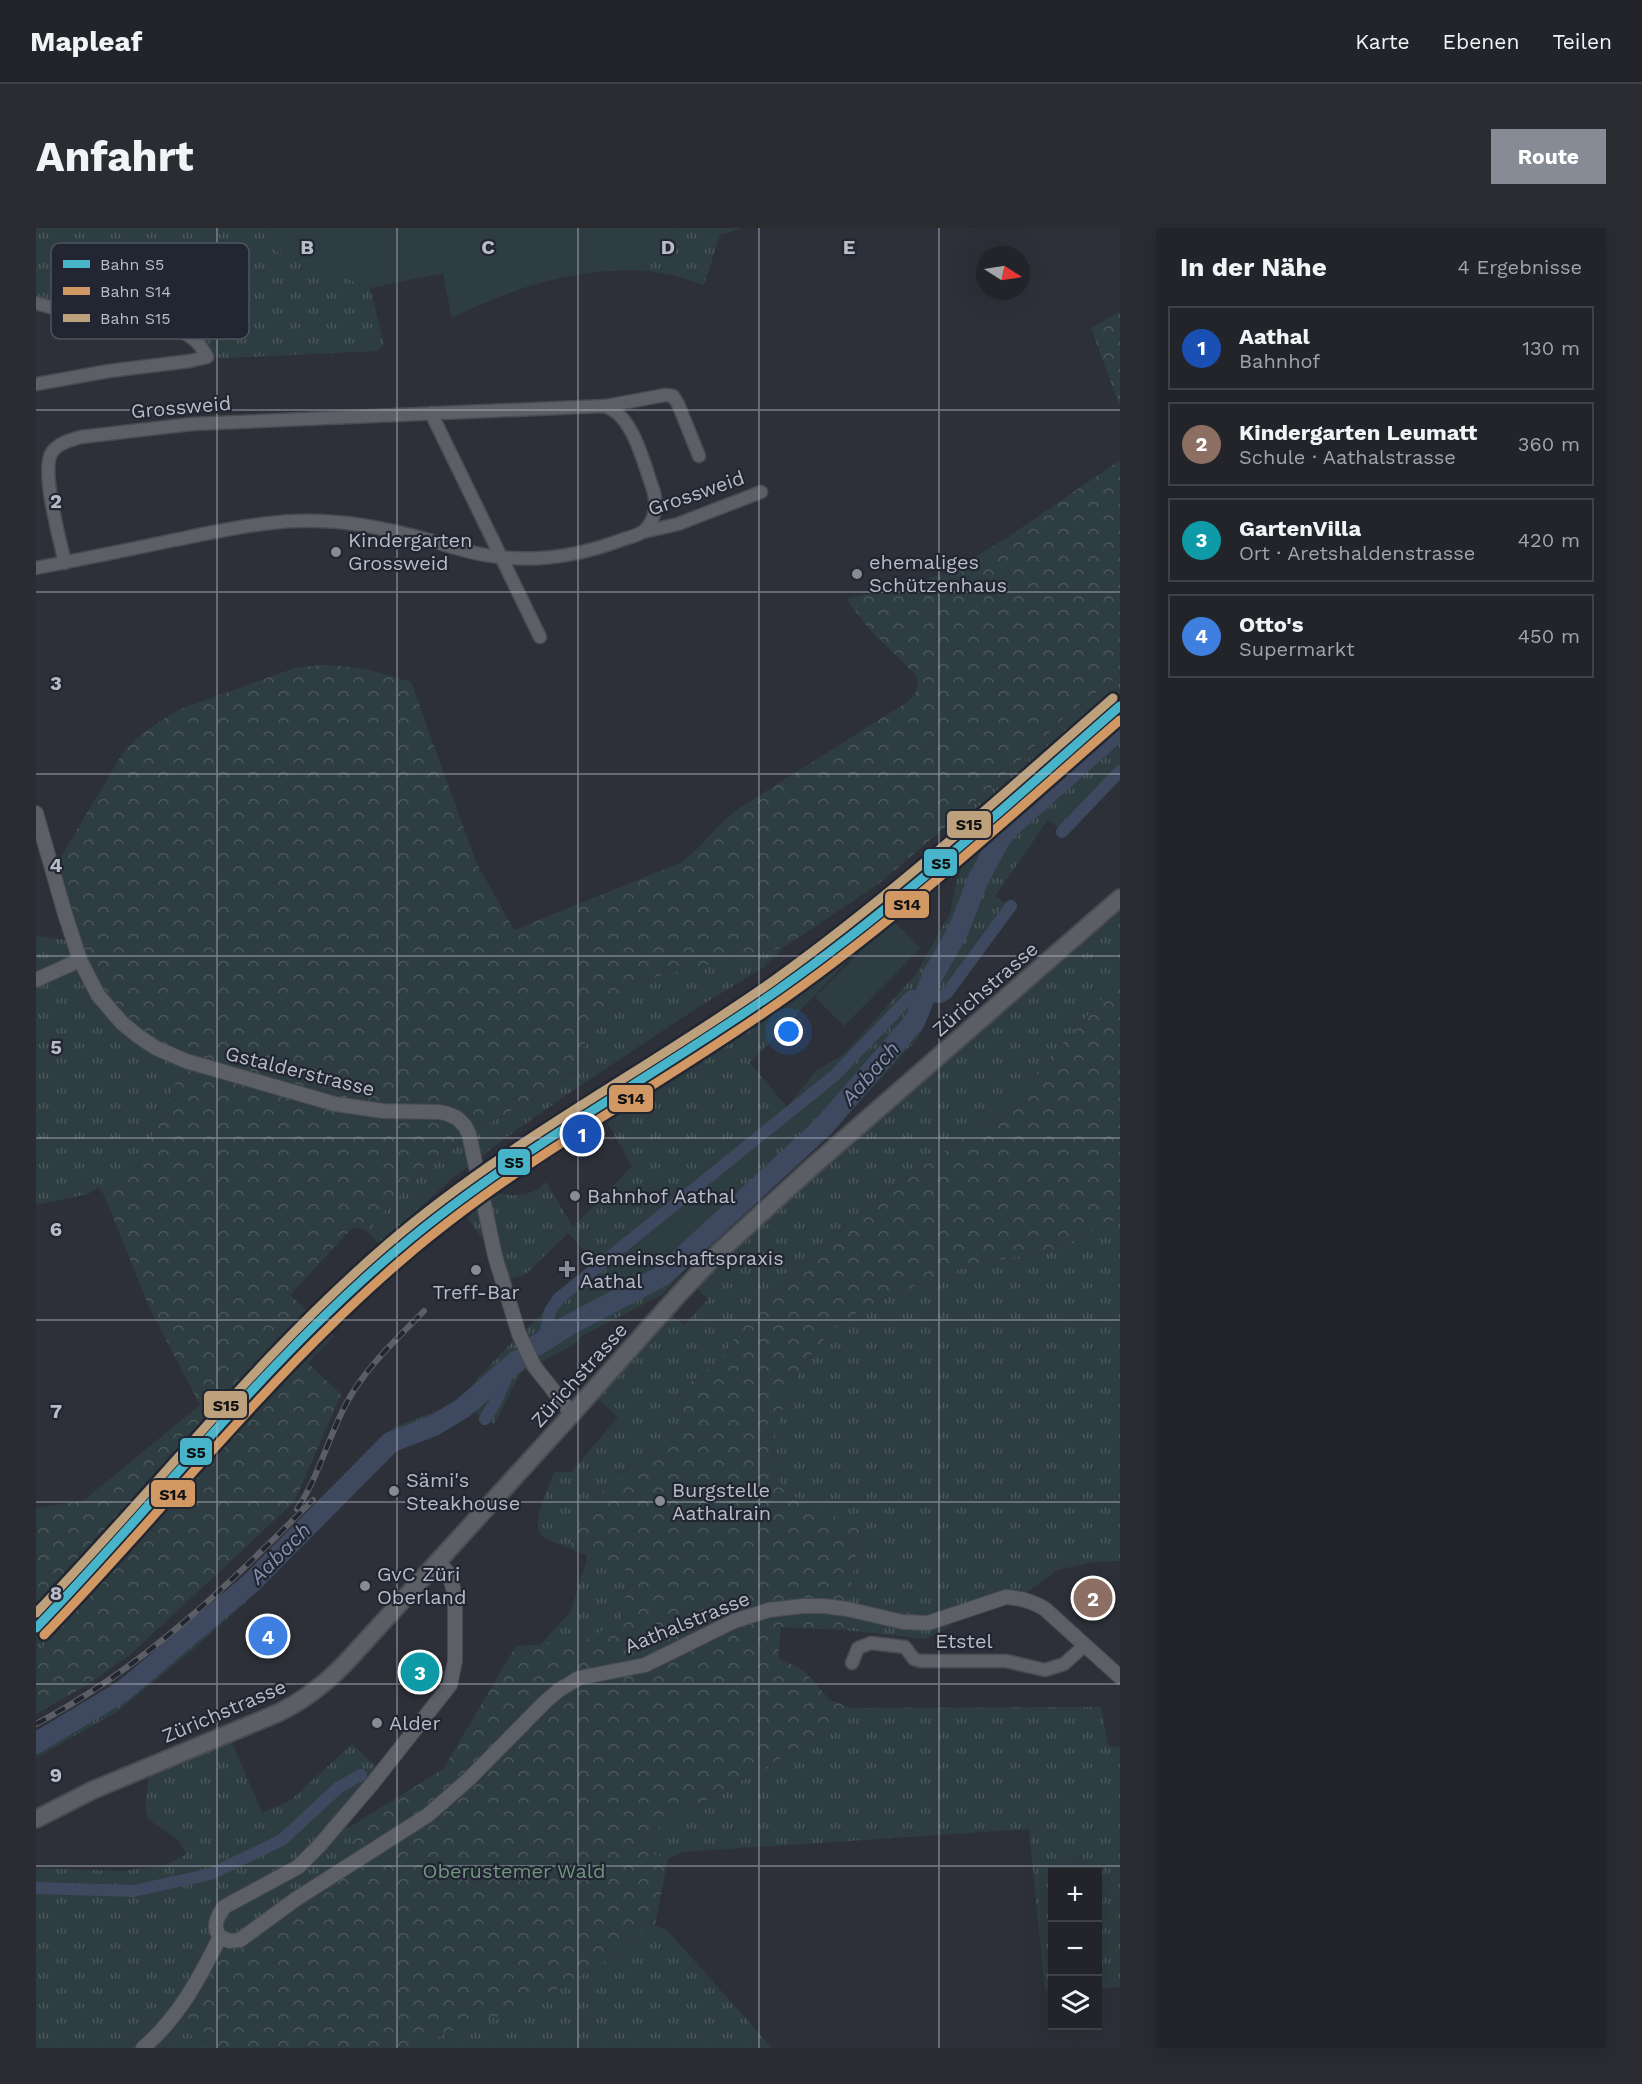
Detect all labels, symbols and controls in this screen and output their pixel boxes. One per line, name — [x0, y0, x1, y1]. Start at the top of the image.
text: Mapleaf — [30, 25, 142, 58]
text: Karte — [1355, 29, 1410, 54]
text: Ebenen — [1443, 29, 1519, 54]
text: Teilen — [1552, 29, 1612, 54]
button: Route — [1491, 129, 1606, 184]
text: Anfahrt — [36, 132, 194, 181]
text: B — [300, 235, 314, 259]
text: C — [481, 235, 495, 259]
text: D — [661, 235, 675, 259]
text: E — [843, 235, 855, 259]
legend — [51, 243, 249, 339]
north arrow — [976, 246, 1030, 300]
text: In der Nähe — [1180, 252, 1327, 282]
text: Bahn S5 — [100, 255, 164, 274]
text: 4 Ergebnisse — [1458, 255, 1582, 279]
text: Bahn S14 — [100, 282, 171, 301]
text: Bahn S15 — [100, 309, 171, 328]
text: Aathal — [1239, 324, 1310, 349]
text: 1 — [1197, 336, 1206, 360]
text: 130 m — [1522, 336, 1580, 360]
text: Bahnhof — [1239, 349, 1320, 373]
street label: Grossweid — [130, 391, 232, 423]
text: Kindergarten Leumatt — [1239, 420, 1477, 445]
text: 2 — [1196, 432, 1207, 456]
text: 360 m — [1518, 432, 1580, 456]
text: Schule · Aathalstrasse — [1239, 445, 1456, 469]
street label: Grossweid — [645, 465, 747, 521]
text: 2 — [50, 489, 62, 513]
text: GartenVilla — [1239, 516, 1361, 541]
place label: Kindergarten Grossweid — [348, 528, 472, 575]
text: 3 — [1196, 528, 1207, 552]
text: 420 m — [1518, 528, 1580, 552]
text: Ort · Aretshaldenstrasse — [1239, 541, 1475, 565]
marker: Kindergarten Grossweid — [329, 545, 343, 559]
place label: ehemaliges Schützenhaus — [869, 550, 1007, 597]
marker: ehemaliges Schützenhaus — [850, 567, 864, 581]
text: Otto's — [1239, 612, 1303, 637]
text: 4 — [1195, 624, 1208, 648]
text: 450 m — [1518, 624, 1580, 648]
text: Supermarkt — [1239, 637, 1355, 661]
text: 3 — [50, 671, 62, 695]
line badge: S15 — [946, 810, 992, 839]
text: S15 — [956, 815, 982, 834]
line badge: S5 — [923, 848, 958, 877]
text: 4 — [50, 853, 63, 877]
text: S5 — [931, 854, 951, 873]
line badge: S14 — [884, 890, 930, 919]
text: S14 — [893, 895, 921, 914]
street label: Zürichstrasse — [927, 937, 1043, 1041]
your location — [774, 1017, 803, 1046]
text: 5 — [50, 1035, 62, 1059]
water label: Aabach — [835, 1036, 904, 1111]
street label: Gstalderstrasse — [223, 1041, 377, 1101]
line badge: S14 — [608, 1084, 654, 1113]
text: S14 — [617, 1089, 645, 1108]
pin: 1 — [562, 1112, 602, 1156]
line badge: S5 — [497, 1148, 531, 1176]
text: S5 — [504, 1153, 524, 1172]
place label: Bahnhof Aathal — [587, 1184, 736, 1208]
marker: Bahnhof Aathal — [568, 1189, 582, 1203]
text: 6 — [50, 1217, 62, 1241]
place label: Gemeinschaftspraxis Aathal — [580, 1246, 784, 1293]
marker: Gemeinschaftspraxis Aathal — [558, 1260, 576, 1278]
marker: Treff-Bar — [469, 1263, 483, 1277]
place label: Treff-Bar — [432, 1280, 520, 1304]
street label: Zürichstrasse — [526, 1318, 632, 1432]
line badge: S15 — [203, 1390, 248, 1419]
text: S15 — [213, 1396, 239, 1415]
text: 7 — [50, 1399, 62, 1423]
line badge: S5 — [179, 1437, 213, 1466]
text: S5 — [186, 1443, 206, 1462]
place label: Sämi's Steakhouse — [406, 1468, 520, 1515]
place label: Burgstelle Aathalrain — [672, 1478, 771, 1525]
line badge: S14 — [150, 1479, 196, 1508]
marker: Sämi's Steakhouse — [387, 1484, 401, 1498]
text: S14 — [159, 1485, 187, 1504]
marker: Burgstelle Aathalrain — [653, 1494, 667, 1508]
water label: Aabach — [244, 1517, 316, 1589]
place label: GvC Züri Oberland — [377, 1562, 466, 1609]
pin: 2 — [1074, 1576, 1112, 1620]
marker: GvC Züri Oberland — [358, 1579, 372, 1593]
text: 8 — [50, 1581, 62, 1605]
street label: Aathalstrasse — [621, 1586, 753, 1658]
pin: 4 — [248, 1614, 288, 1658]
street label: Etstel — [935, 1629, 993, 1653]
pin: 3 — [400, 1650, 440, 1694]
street label: Zürichstrasse — [158, 1674, 290, 1748]
place label: Alder — [389, 1711, 441, 1735]
marker: Alder — [370, 1716, 384, 1730]
text: 9 — [50, 1763, 62, 1787]
park label: Oberustemer Wald — [423, 1859, 605, 1883]
map controls — [1048, 1868, 1102, 2030]
button: + — [1048, 1868, 1102, 1922]
button: − — [1048, 1922, 1102, 1976]
button: layers — [1048, 1976, 1102, 2030]

